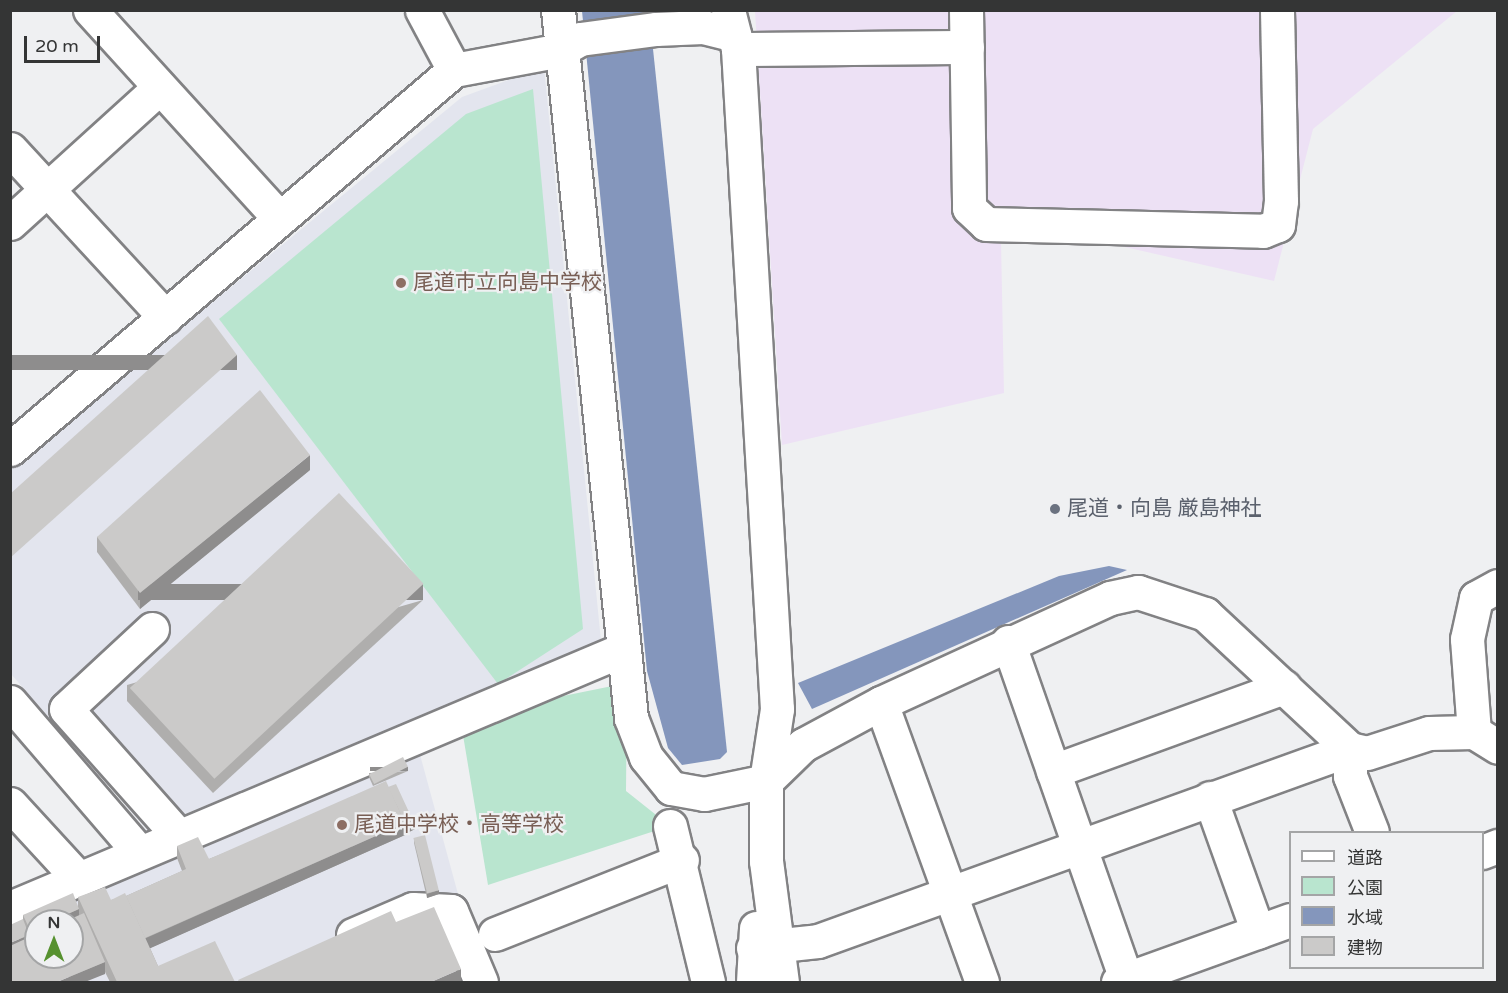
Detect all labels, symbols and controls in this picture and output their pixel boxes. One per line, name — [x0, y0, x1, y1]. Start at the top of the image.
scale bar — [27, 24, 104, 62]
text: 20 m — [35, 35, 79, 57]
place label: 尾道市立向島中学校 — [413, 270, 602, 296]
marker: 尾道市立向島中学校 — [394, 276, 408, 290]
place label: 尾道・向島 厳島神社 — [1067, 496, 1261, 522]
marker: 尾道・向島 厳島神社 — [1048, 502, 1062, 516]
place label: 尾道中学校・高等学校 — [354, 812, 564, 838]
marker: 尾道中学校・高等学校 — [335, 818, 349, 832]
legend — [1289, 831, 1484, 969]
text: 道路 — [1347, 847, 1383, 869]
text: 公園 — [1347, 877, 1383, 899]
text: 水域 — [1347, 907, 1383, 929]
north arrow — [24, 909, 84, 969]
text: N — [48, 913, 60, 933]
text: 建物 — [1347, 937, 1383, 959]

